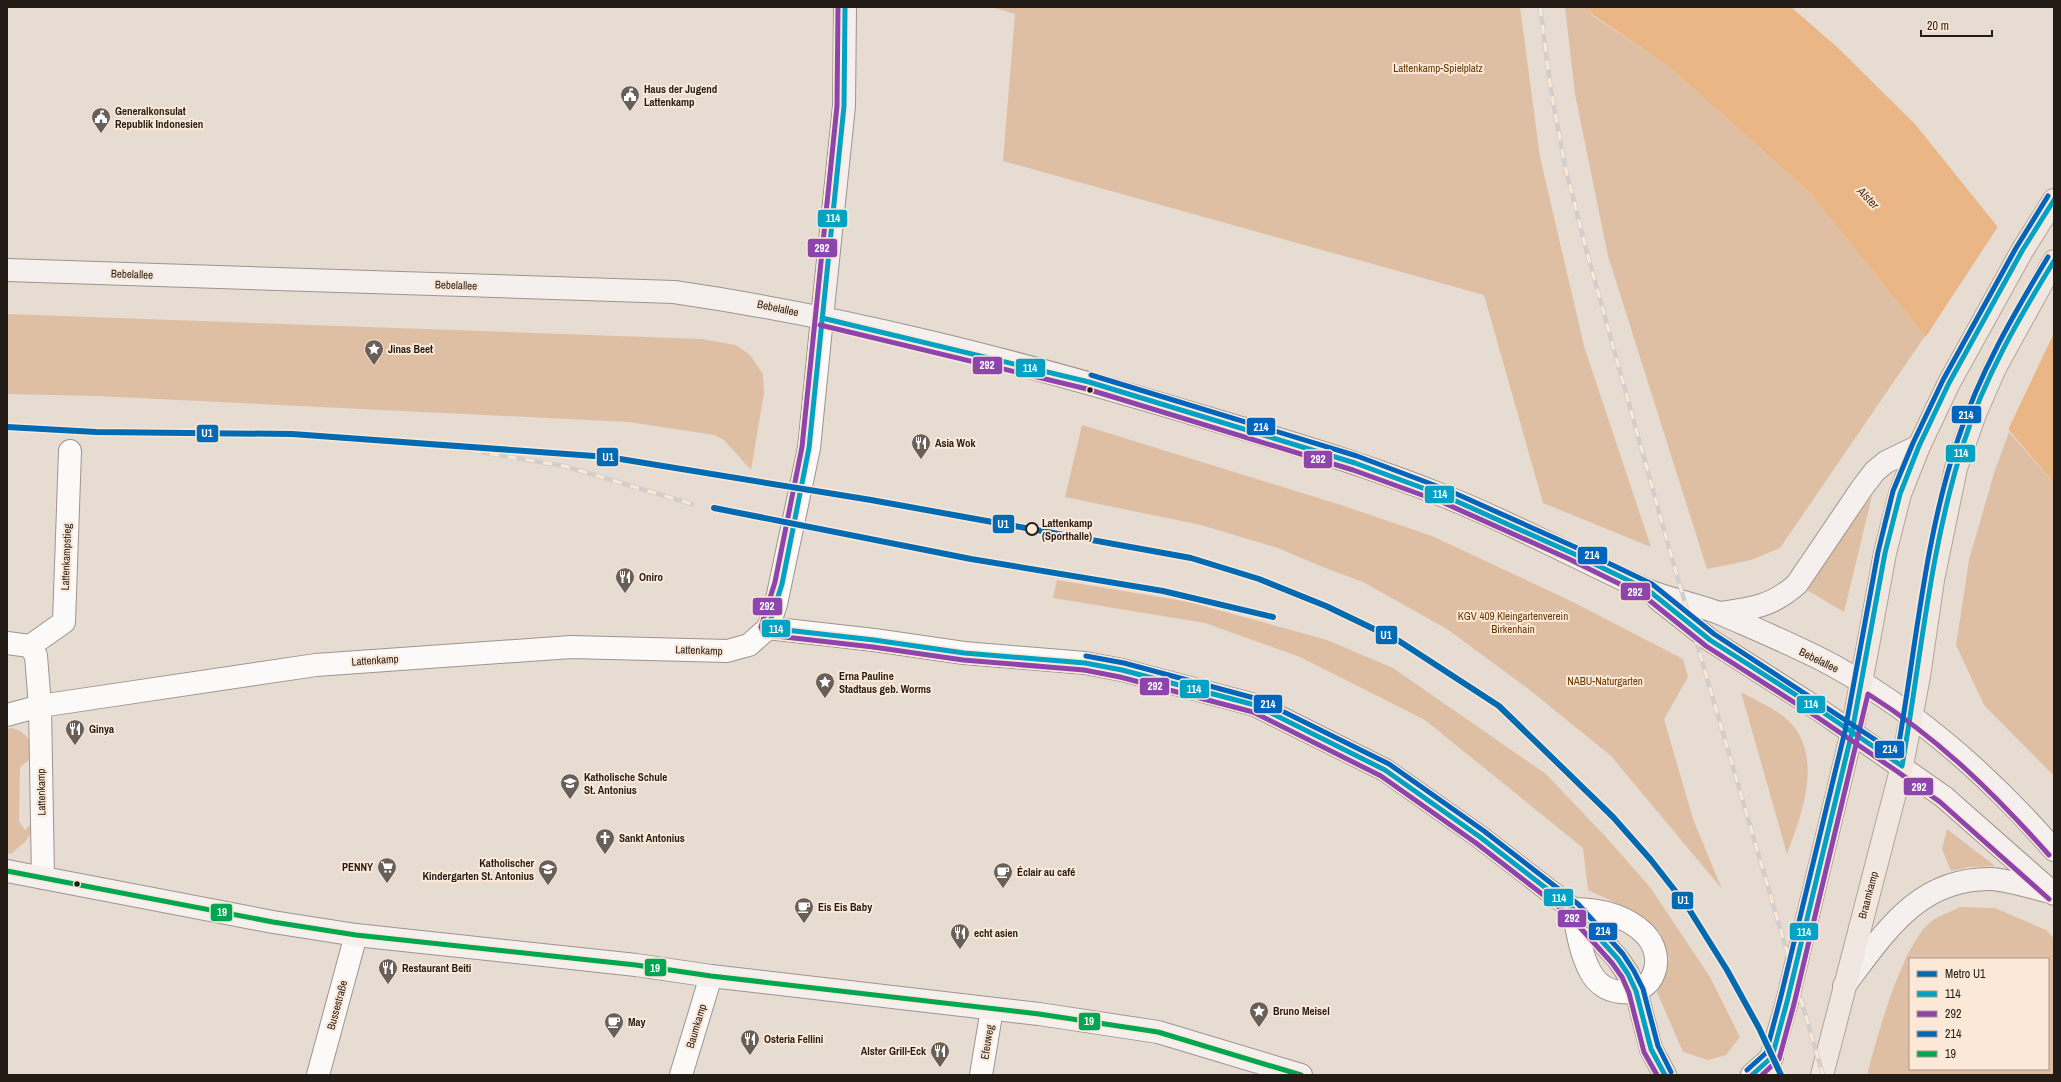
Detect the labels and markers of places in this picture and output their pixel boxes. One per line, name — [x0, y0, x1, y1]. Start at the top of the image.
place label: Haus der Jugend Lattenkamp — [644, 82, 717, 109]
public building icon: Haus der Jugend Lattenkamp — [619, 84, 641, 112]
place label: Generalkonsulat Republik Indonesien — [115, 104, 203, 131]
public building icon: Generalkonsulat Republik Indonesien — [90, 106, 112, 134]
place icon: Jinas Beet — [363, 338, 385, 366]
place label: Jinas Beet — [388, 342, 433, 356]
unlabelled marker — [1085, 385, 1095, 395]
restaurant icon: Asia Wok — [910, 432, 932, 460]
place label: Asia Wok — [935, 436, 976, 450]
place label: Lattenkamp (Sporthalle) — [1042, 516, 1093, 543]
marker: Lattenkamp (Sporthalle) — [1025, 522, 1039, 536]
restaurant icon: Oniro — [614, 566, 636, 594]
place label: Oniro — [639, 570, 664, 584]
place label: Erna Pauline Stadtaus geb. Worms — [839, 669, 931, 696]
place icon: Erna Pauline Stadtaus geb. Worms — [814, 671, 836, 699]
restaurant icon: Ginya — [64, 718, 86, 746]
place label: Ginya — [89, 722, 114, 736]
place label: Katholische Schule St. Antonius — [584, 770, 667, 797]
school or university icon: Katholische Schule St. Antonius — [559, 772, 581, 800]
church icon: Sankt Antonius — [594, 827, 616, 855]
place label: Sankt Antonius — [619, 831, 685, 845]
supermarket icon: PENNY — [376, 856, 398, 884]
place label: Katholischer Kindergarten St. Antonius — [423, 856, 534, 883]
school or university icon: Katholischer Kindergarten St. Antonius — [537, 858, 559, 886]
place label: PENNY — [342, 860, 374, 874]
cafe icon: Éclair au café — [992, 861, 1014, 889]
place label: Éclair au café — [1017, 865, 1075, 879]
unlabelled marker — [72, 879, 82, 889]
cafe icon: Eis Eis Baby — [793, 896, 815, 924]
place label: Eis Eis Baby — [818, 900, 872, 914]
restaurant icon: echt asien — [949, 922, 971, 950]
place label: echt asien — [974, 926, 1018, 940]
restaurant icon: Restaurant Beiti — [377, 957, 399, 985]
place label: Restaurant Beiti — [402, 961, 471, 975]
place icon: Bruno Meisel — [1248, 1000, 1270, 1028]
place label: Bruno Meisel — [1273, 1004, 1330, 1018]
cafe icon: May — [603, 1011, 625, 1039]
place label: May — [628, 1015, 646, 1029]
restaurant icon: Osteria Fellini — [739, 1028, 761, 1056]
place label: Osteria Fellini — [764, 1032, 823, 1046]
restaurant icon: Alster Grill-Eck — [929, 1040, 951, 1068]
place label: Alster Grill-Eck — [861, 1044, 927, 1058]

